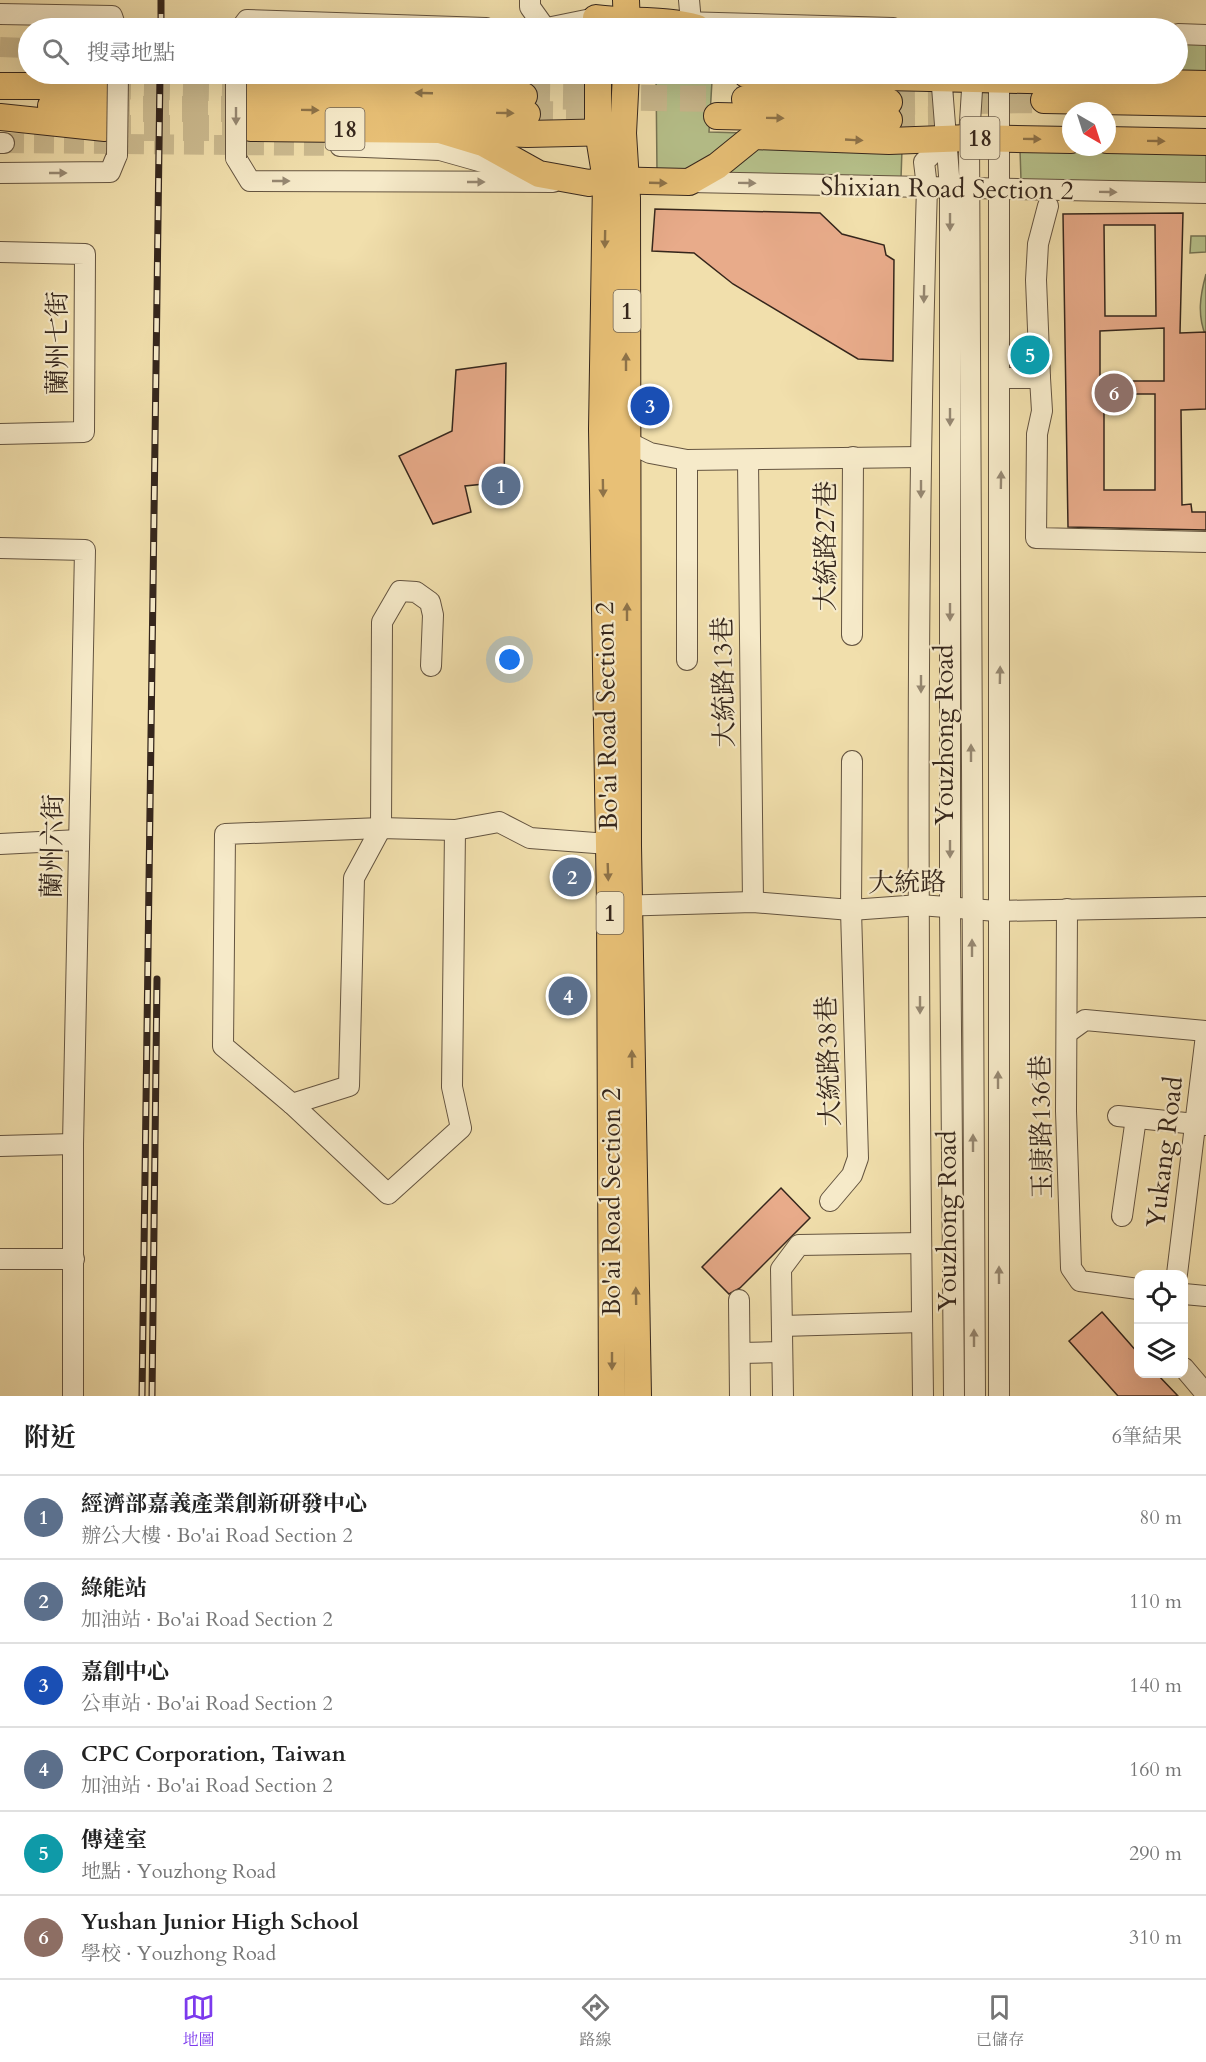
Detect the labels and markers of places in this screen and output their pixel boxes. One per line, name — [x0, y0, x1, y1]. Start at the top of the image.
pin: 5 — [1010, 332, 1050, 378]
pin: 6 — [1094, 370, 1134, 416]
pin: 3 — [630, 384, 670, 428]
pin: 1 — [482, 464, 520, 508]
pin: 2 — [552, 854, 592, 900]
pin: 4 — [548, 974, 588, 1018]

